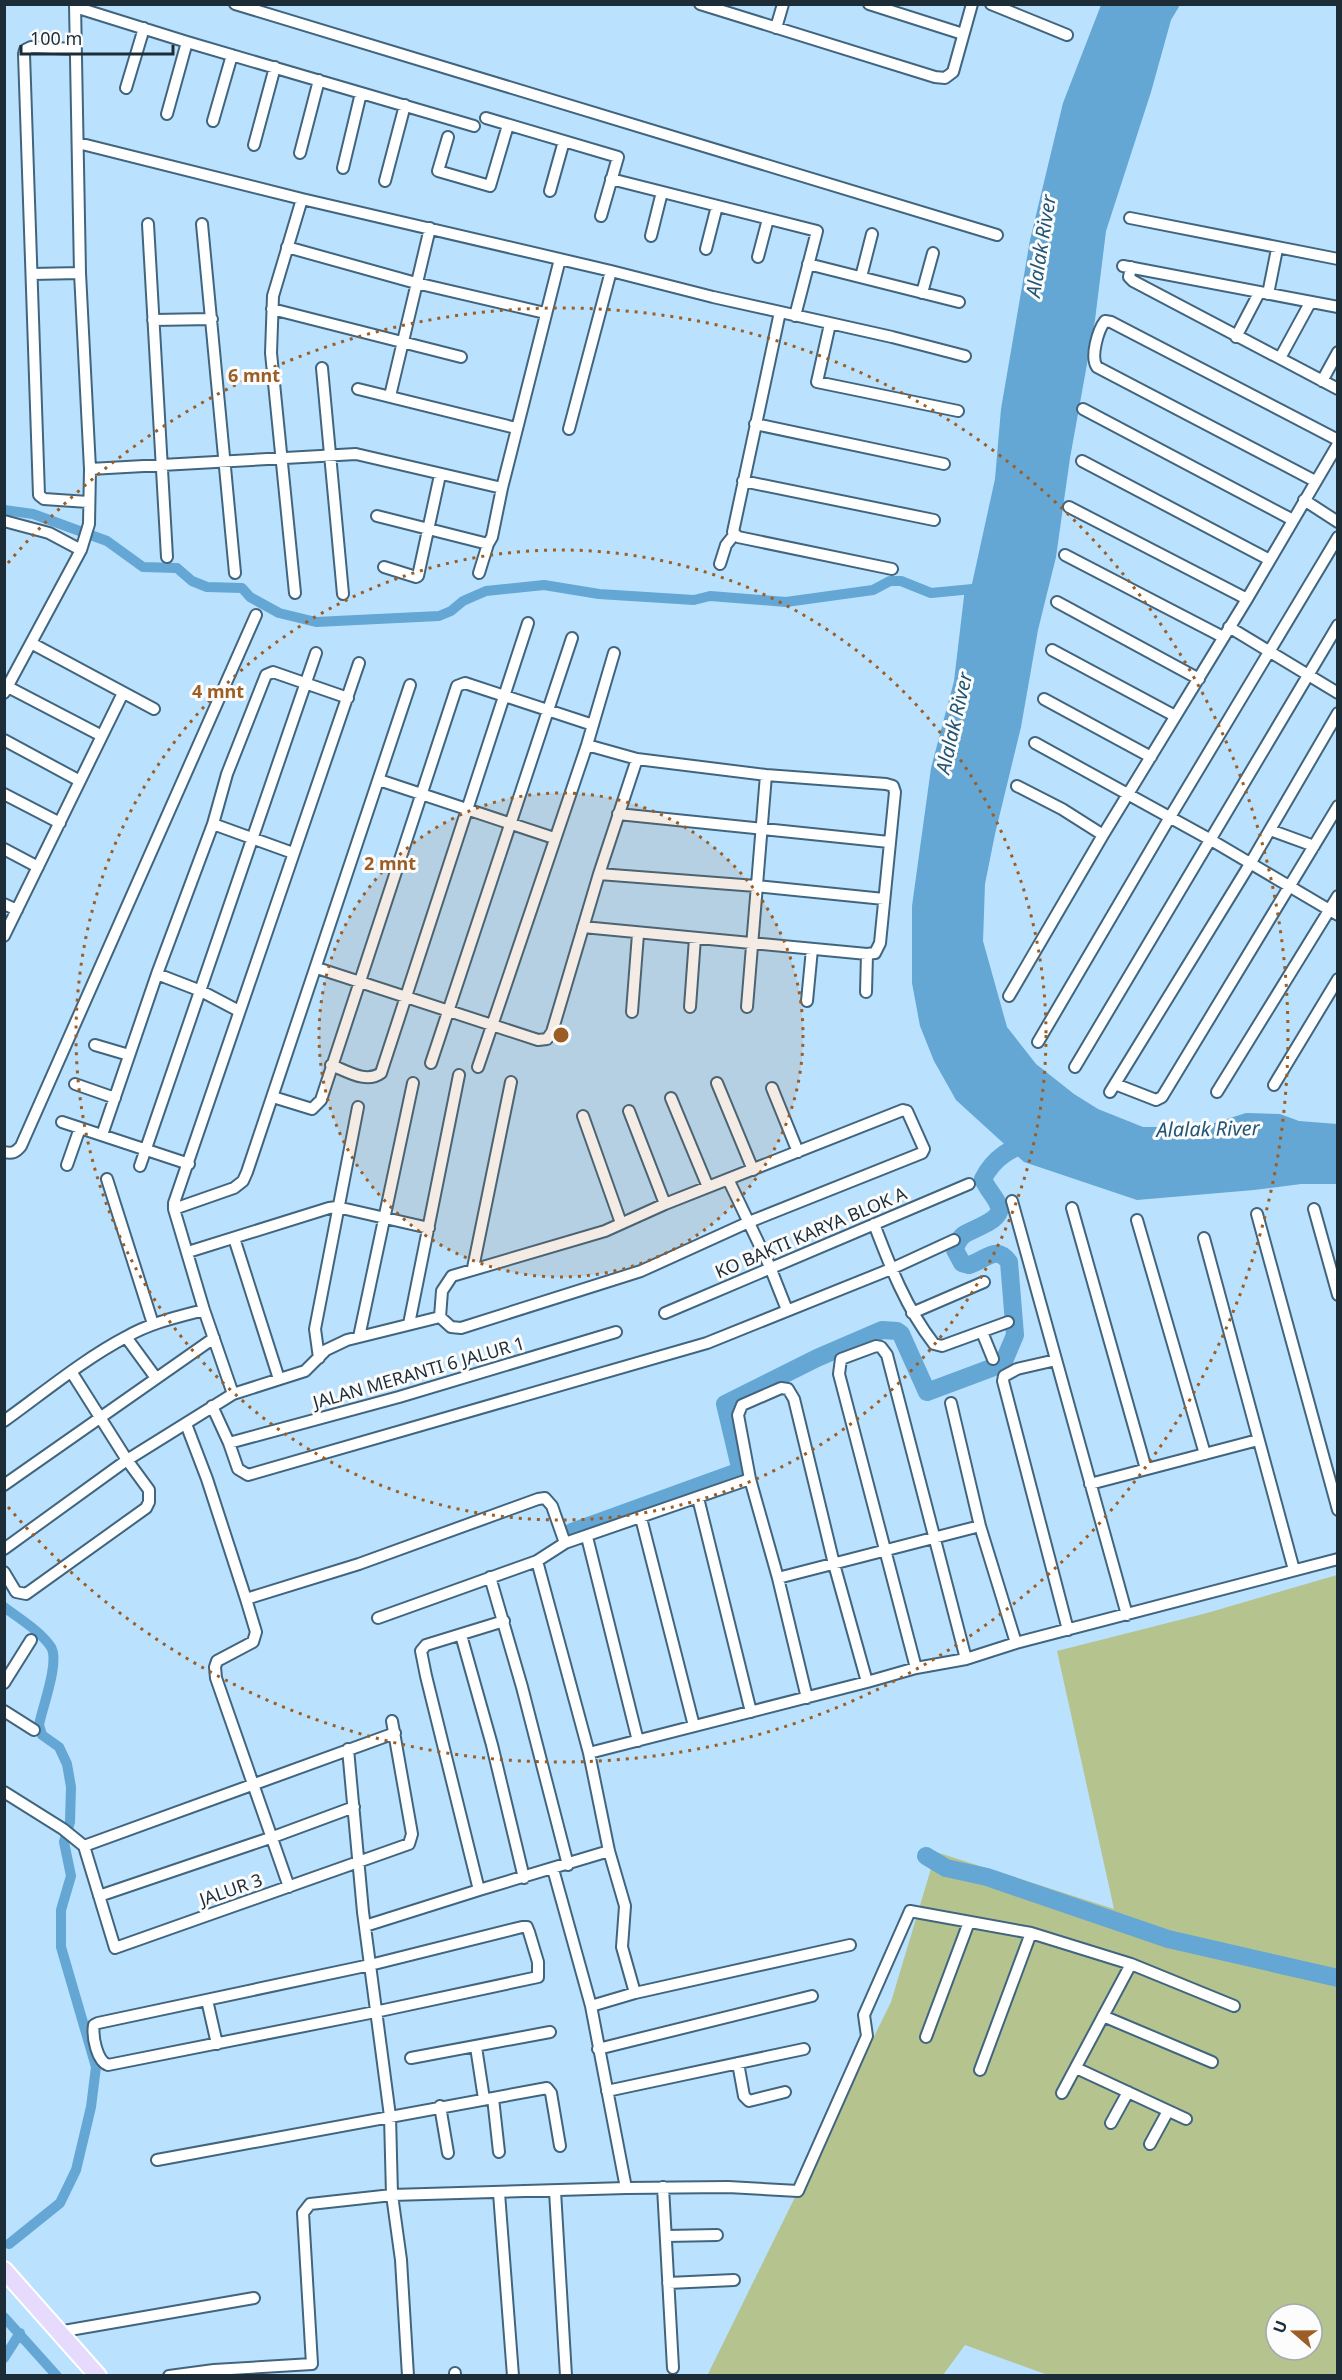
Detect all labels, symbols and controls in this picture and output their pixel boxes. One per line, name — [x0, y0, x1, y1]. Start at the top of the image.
scale bar — [21, 18, 172, 56]
text: 100 m — [30, 26, 82, 50]
water label: Alalak River — [1019, 192, 1062, 301]
text: 6 mnt — [228, 363, 280, 387]
water label: Alalak River — [928, 669, 979, 778]
text: 4 mnt — [192, 679, 244, 703]
text: 2 mnt — [364, 851, 416, 875]
centre of rings — [551, 1025, 571, 1045]
water label: Alalak River — [1154, 1114, 1261, 1143]
street label: KO BAKTI KARYA BLOK A — [711, 1181, 911, 1283]
street label: JALAN MERANTI 6 JALUR 1 — [308, 1330, 527, 1414]
street label: JALUR 3 — [194, 1867, 265, 1912]
north arrow — [1264, 2302, 1324, 2362]
text: U — [1267, 2317, 1292, 2336]

